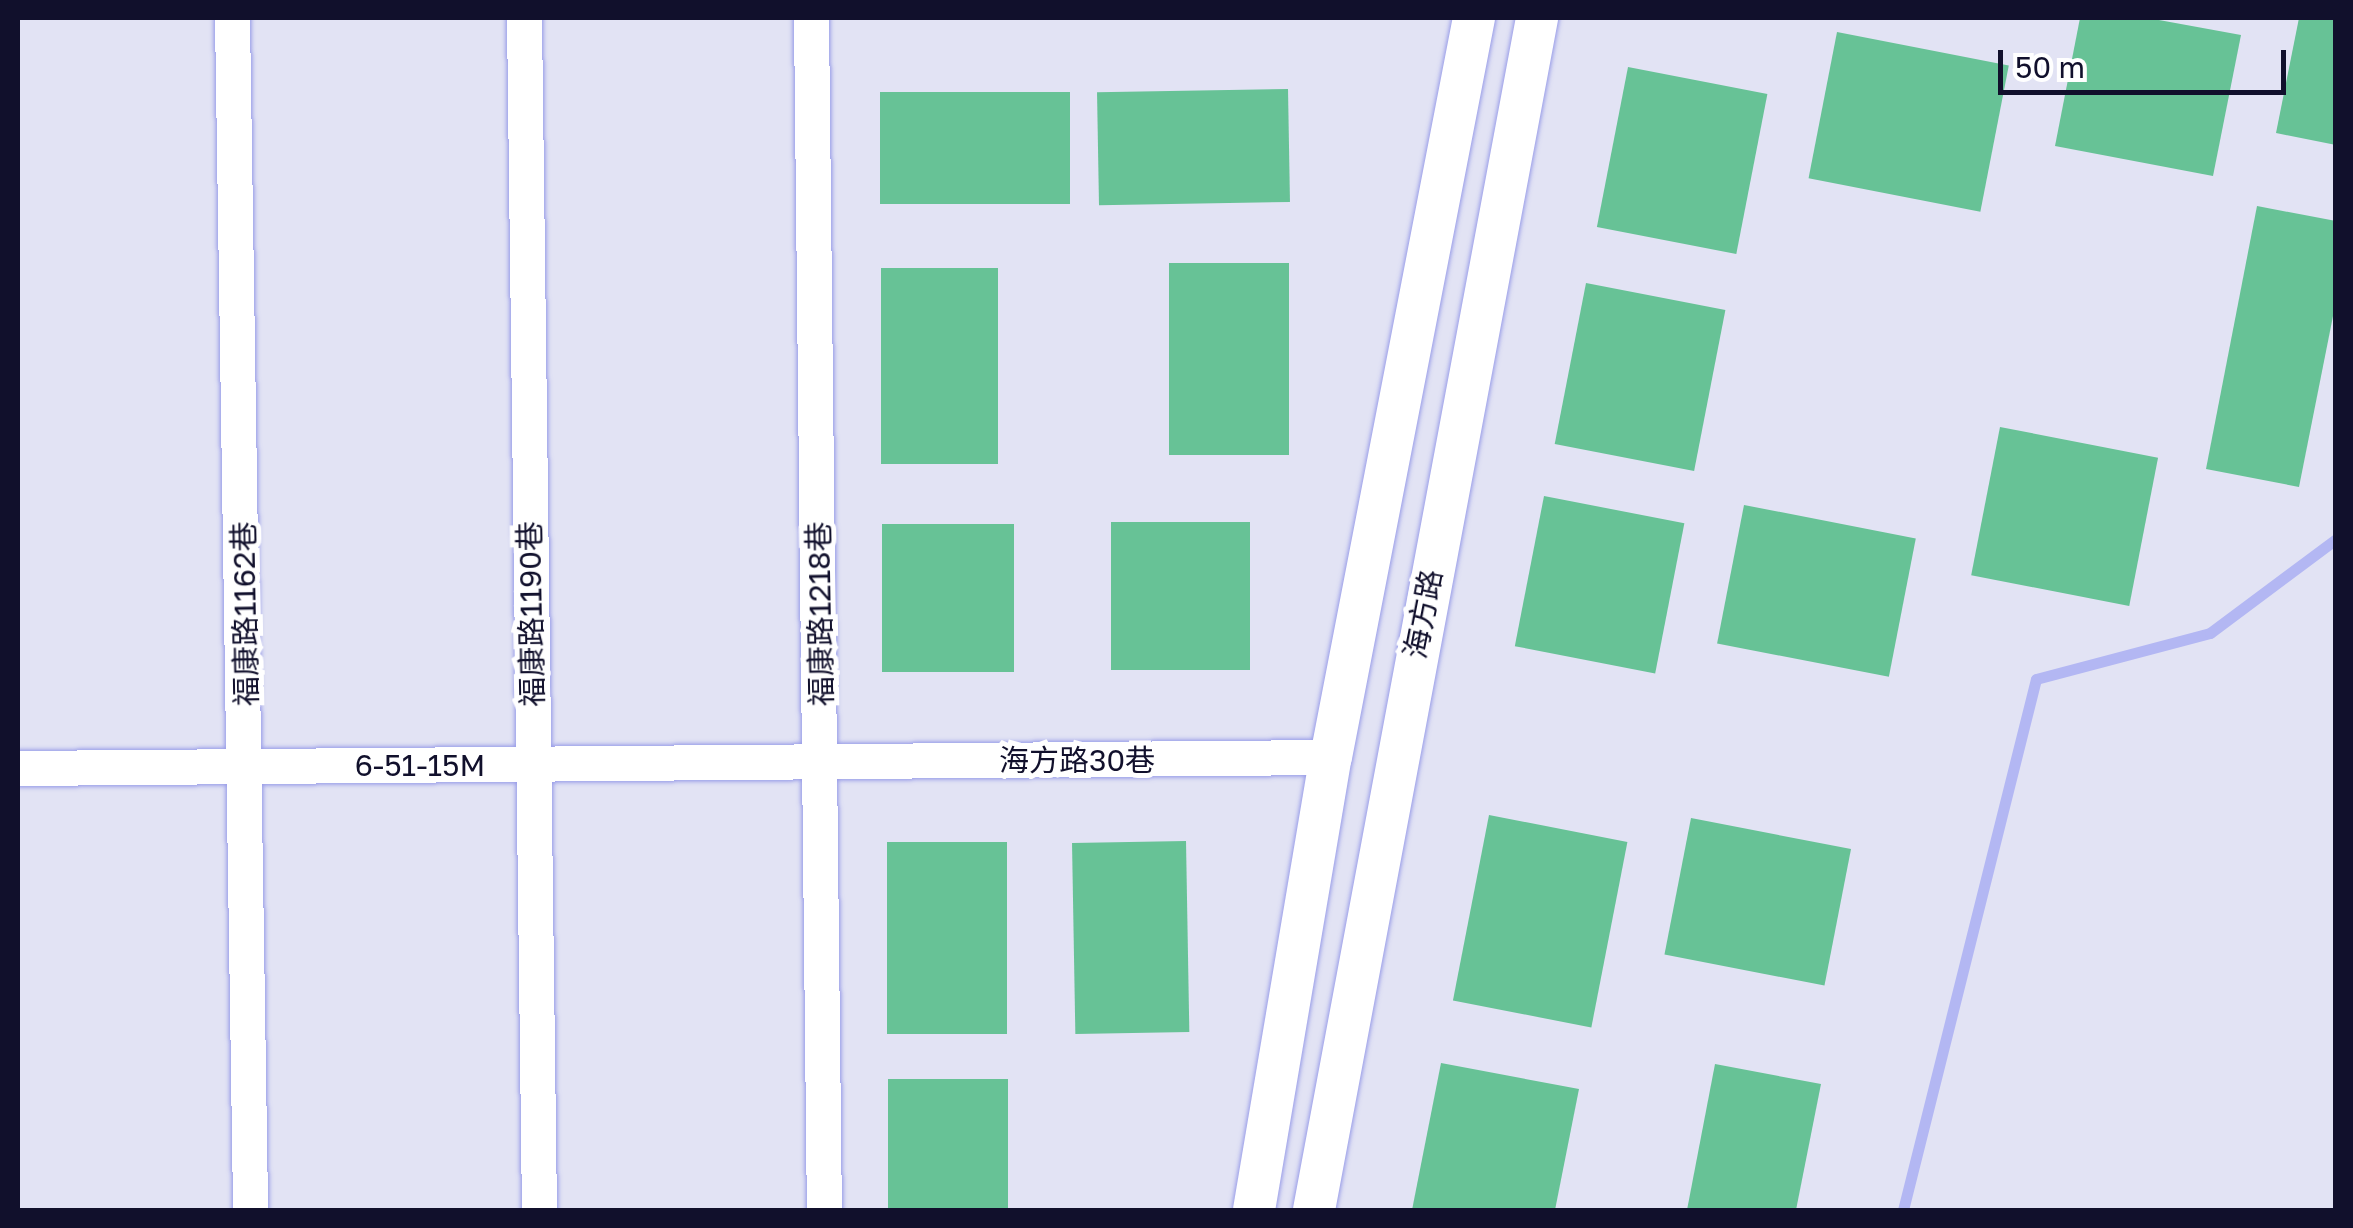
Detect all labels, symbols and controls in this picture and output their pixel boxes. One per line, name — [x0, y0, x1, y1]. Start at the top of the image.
scale bar — [2003, 30, 2290, 92]
text: 50 m — [2015, 49, 2085, 85]
street label: 福康路1162巷 — [225, 521, 265, 707]
street label: 福康路1190巷 — [511, 521, 551, 707]
street label: 福康路1218巷 — [800, 521, 840, 707]
street label: 海方路 — [1397, 566, 1449, 662]
street label: 海方路30巷 — [999, 742, 1155, 778]
street label: 6-51-15M — [355, 747, 485, 783]

